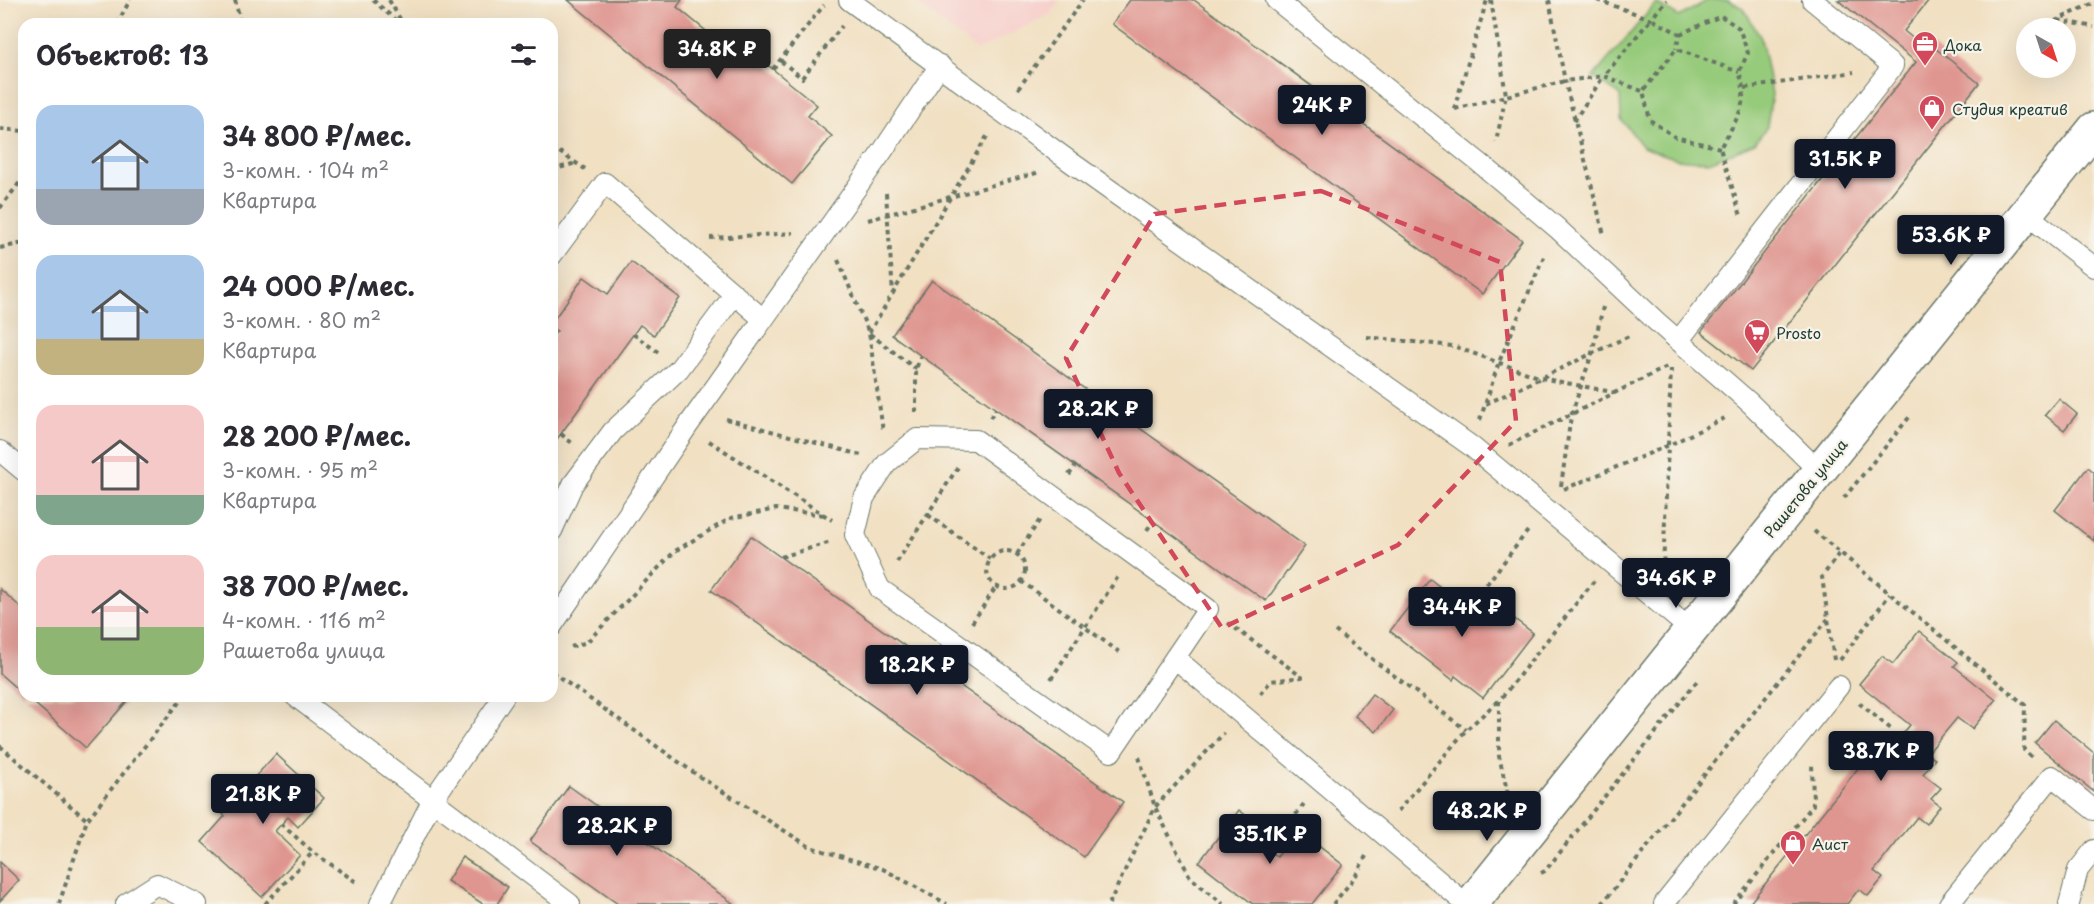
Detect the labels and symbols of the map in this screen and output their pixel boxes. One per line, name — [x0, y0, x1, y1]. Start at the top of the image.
north arrow — [2016, 18, 2076, 78]
pin: 34.8K ₽ — [662, 29, 772, 80]
office icon: Дока — [1910, 29, 1940, 67]
place label: Дока — [1943, 33, 1982, 56]
pin: 24K ₽ — [1280, 85, 1364, 136]
shop icon: Студия креатив — [1917, 93, 1947, 131]
place label: Студия креатив — [1952, 97, 2068, 120]
pin: 31.5K ₽ — [1790, 139, 1900, 190]
pin: 53.6K ₽ — [1896, 215, 2006, 266]
supermarket icon: Prosto — [1742, 317, 1772, 355]
place label: Prosto — [1776, 321, 1821, 344]
pin: 28.2K ₽ — [1043, 389, 1153, 440]
street label: Рашетова улица — [1758, 433, 1853, 543]
pin: 34.6K ₽ — [1621, 558, 1731, 609]
pin: 34.4K ₽ — [1407, 587, 1517, 638]
pin: 18.2K ₽ — [862, 645, 972, 696]
pin: 38.7K ₽ — [1826, 731, 1936, 782]
pin: 21.8K ₽ — [208, 774, 318, 825]
pin: 48.2K ₽ — [1432, 791, 1542, 842]
pin: 28.2K ₽ — [562, 806, 672, 857]
pin: 35.1K ₽ — [1215, 814, 1325, 865]
shop icon: Аист — [1778, 828, 1808, 866]
place label: Аист — [1812, 832, 1849, 855]

